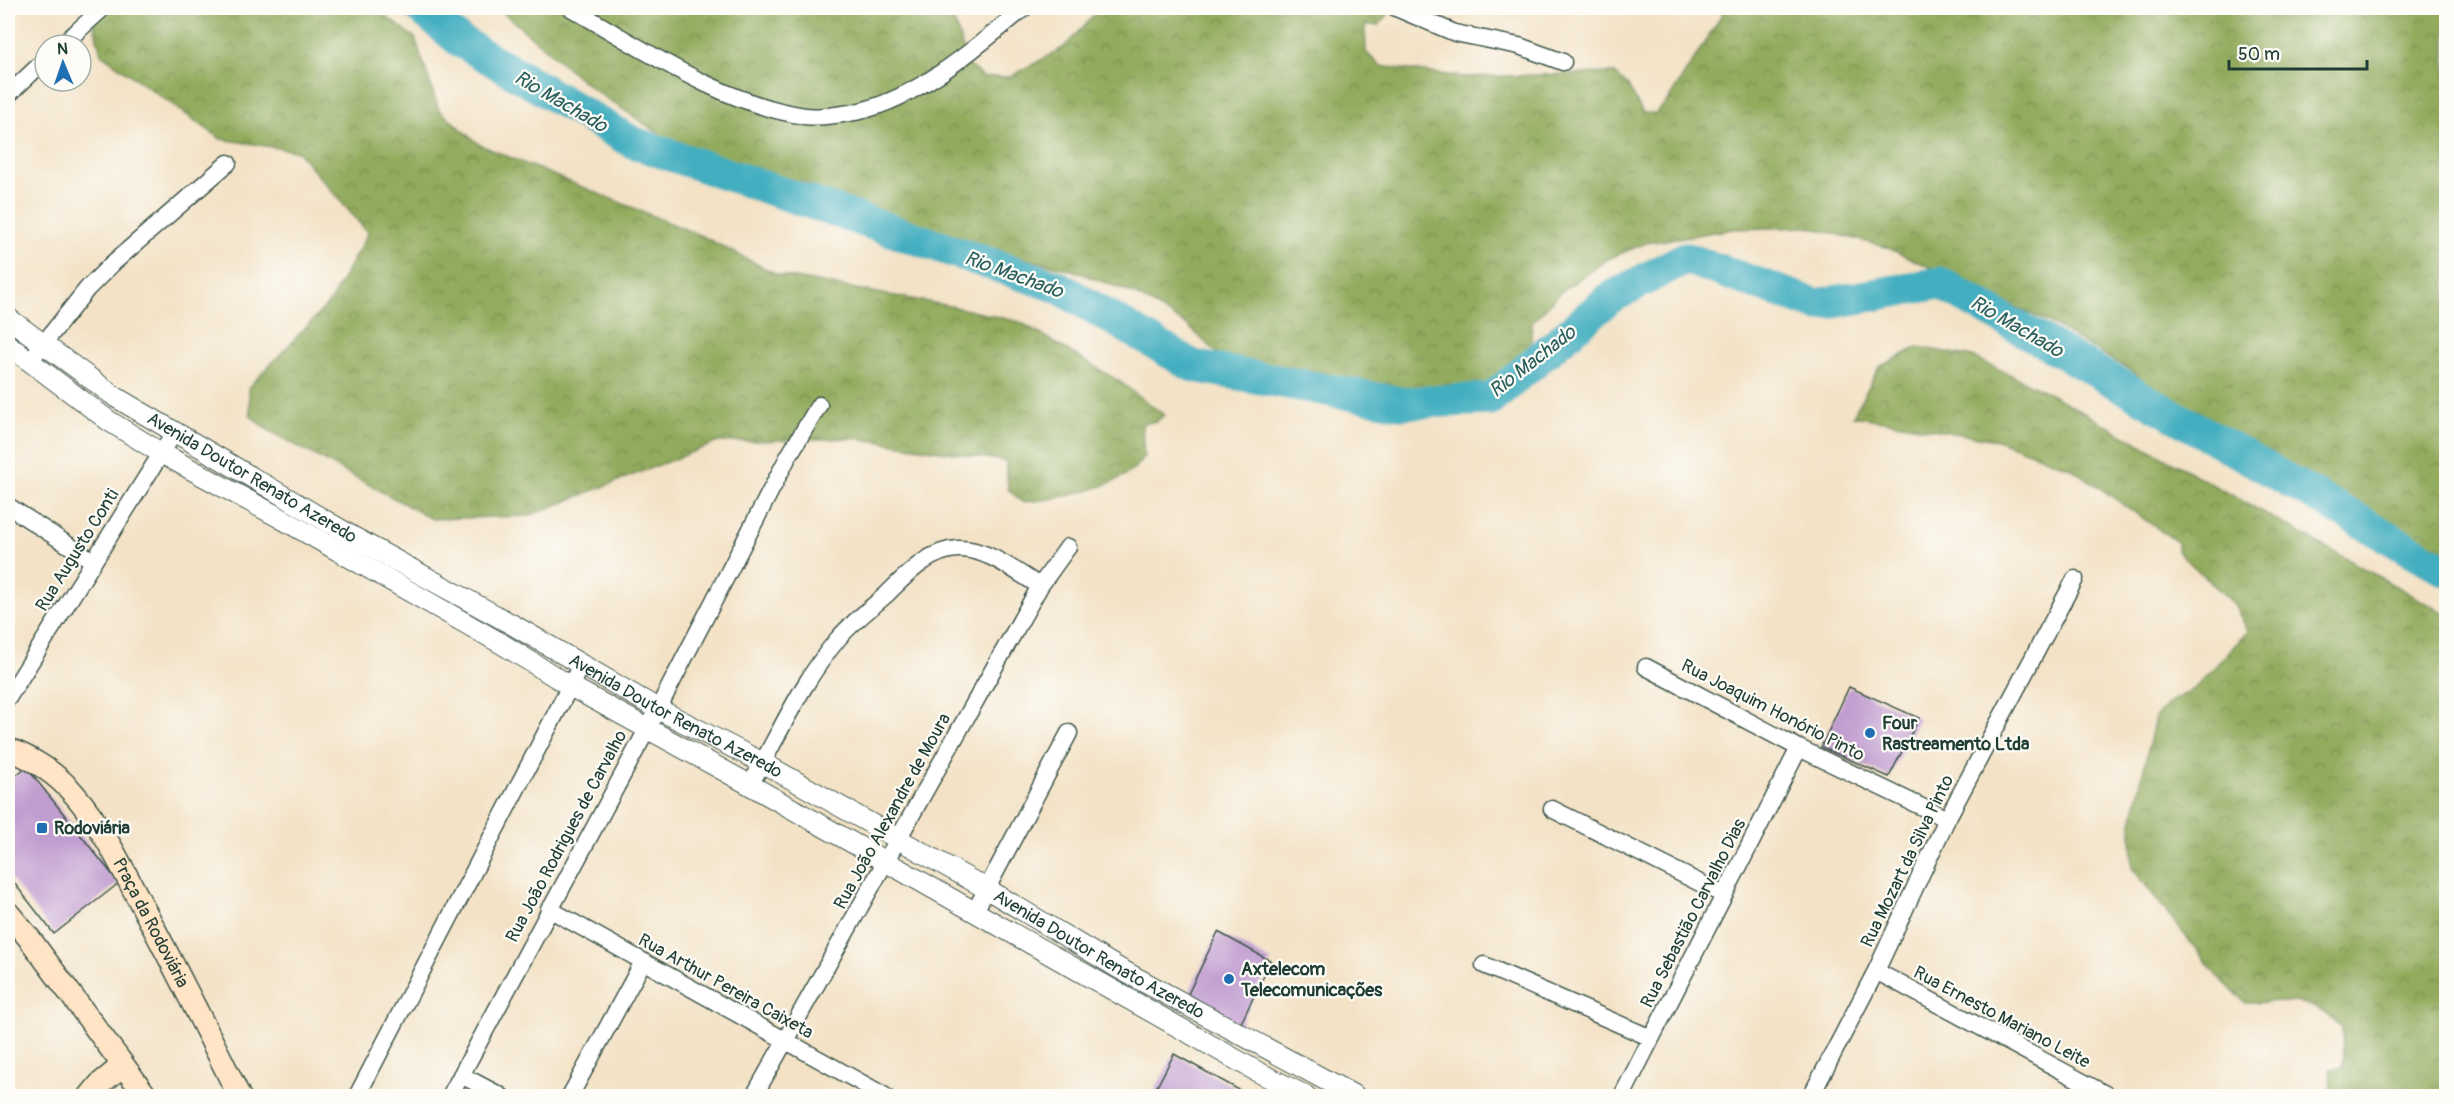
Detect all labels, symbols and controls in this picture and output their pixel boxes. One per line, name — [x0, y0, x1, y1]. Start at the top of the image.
north arrow — [33, 33, 93, 93]
scale bar — [2229, 33, 2367, 71]
text: N — [57, 39, 68, 59]
text: 50 m — [2238, 43, 2280, 66]
water label: Rio Machado — [510, 65, 613, 139]
water label: Rio Machado — [961, 245, 1068, 304]
water label: Rio Machado — [1966, 290, 2069, 364]
water label: Rio Machado — [1484, 319, 1582, 403]
street label: Avenida Doutor Renato Azeredo — [143, 407, 361, 549]
street label: Rua Augusto Conti — [31, 485, 124, 616]
street label: Avenida Doutor Renato Azeredo — [564, 649, 787, 784]
street label: Rua Joaquim Honório Pinto — [1677, 654, 1869, 767]
street label: Rua João Alexandre de Moura — [829, 709, 956, 913]
place label: Four Rastreamento Ltda — [1882, 712, 2030, 756]
street label: Rua João Rodrigues de Carvalho — [501, 726, 632, 946]
marker: Four Rastreamento Ltda — [1863, 726, 1877, 740]
street label: Rua Mozart da Silva Pinto — [1856, 771, 1959, 951]
street label: Rua Sebastião Carvalho Dias — [1636, 815, 1751, 1012]
place label: Rodoviária — [54, 817, 131, 840]
marker: Rodoviária — [35, 821, 49, 835]
street label: Praça da Rodoviária — [107, 854, 194, 992]
street label: Avenida Doutor Renato Azeredo — [989, 885, 1209, 1025]
street label: Rua Arthur Pereira Caixeta — [634, 929, 817, 1044]
place label: Axtelecom Telecomunicações — [1240, 958, 1383, 1002]
street label: Rua Ernesto Mariano Leite — [1910, 961, 2094, 1074]
marker: Axtelecom Telecomunicações — [1222, 972, 1236, 986]

